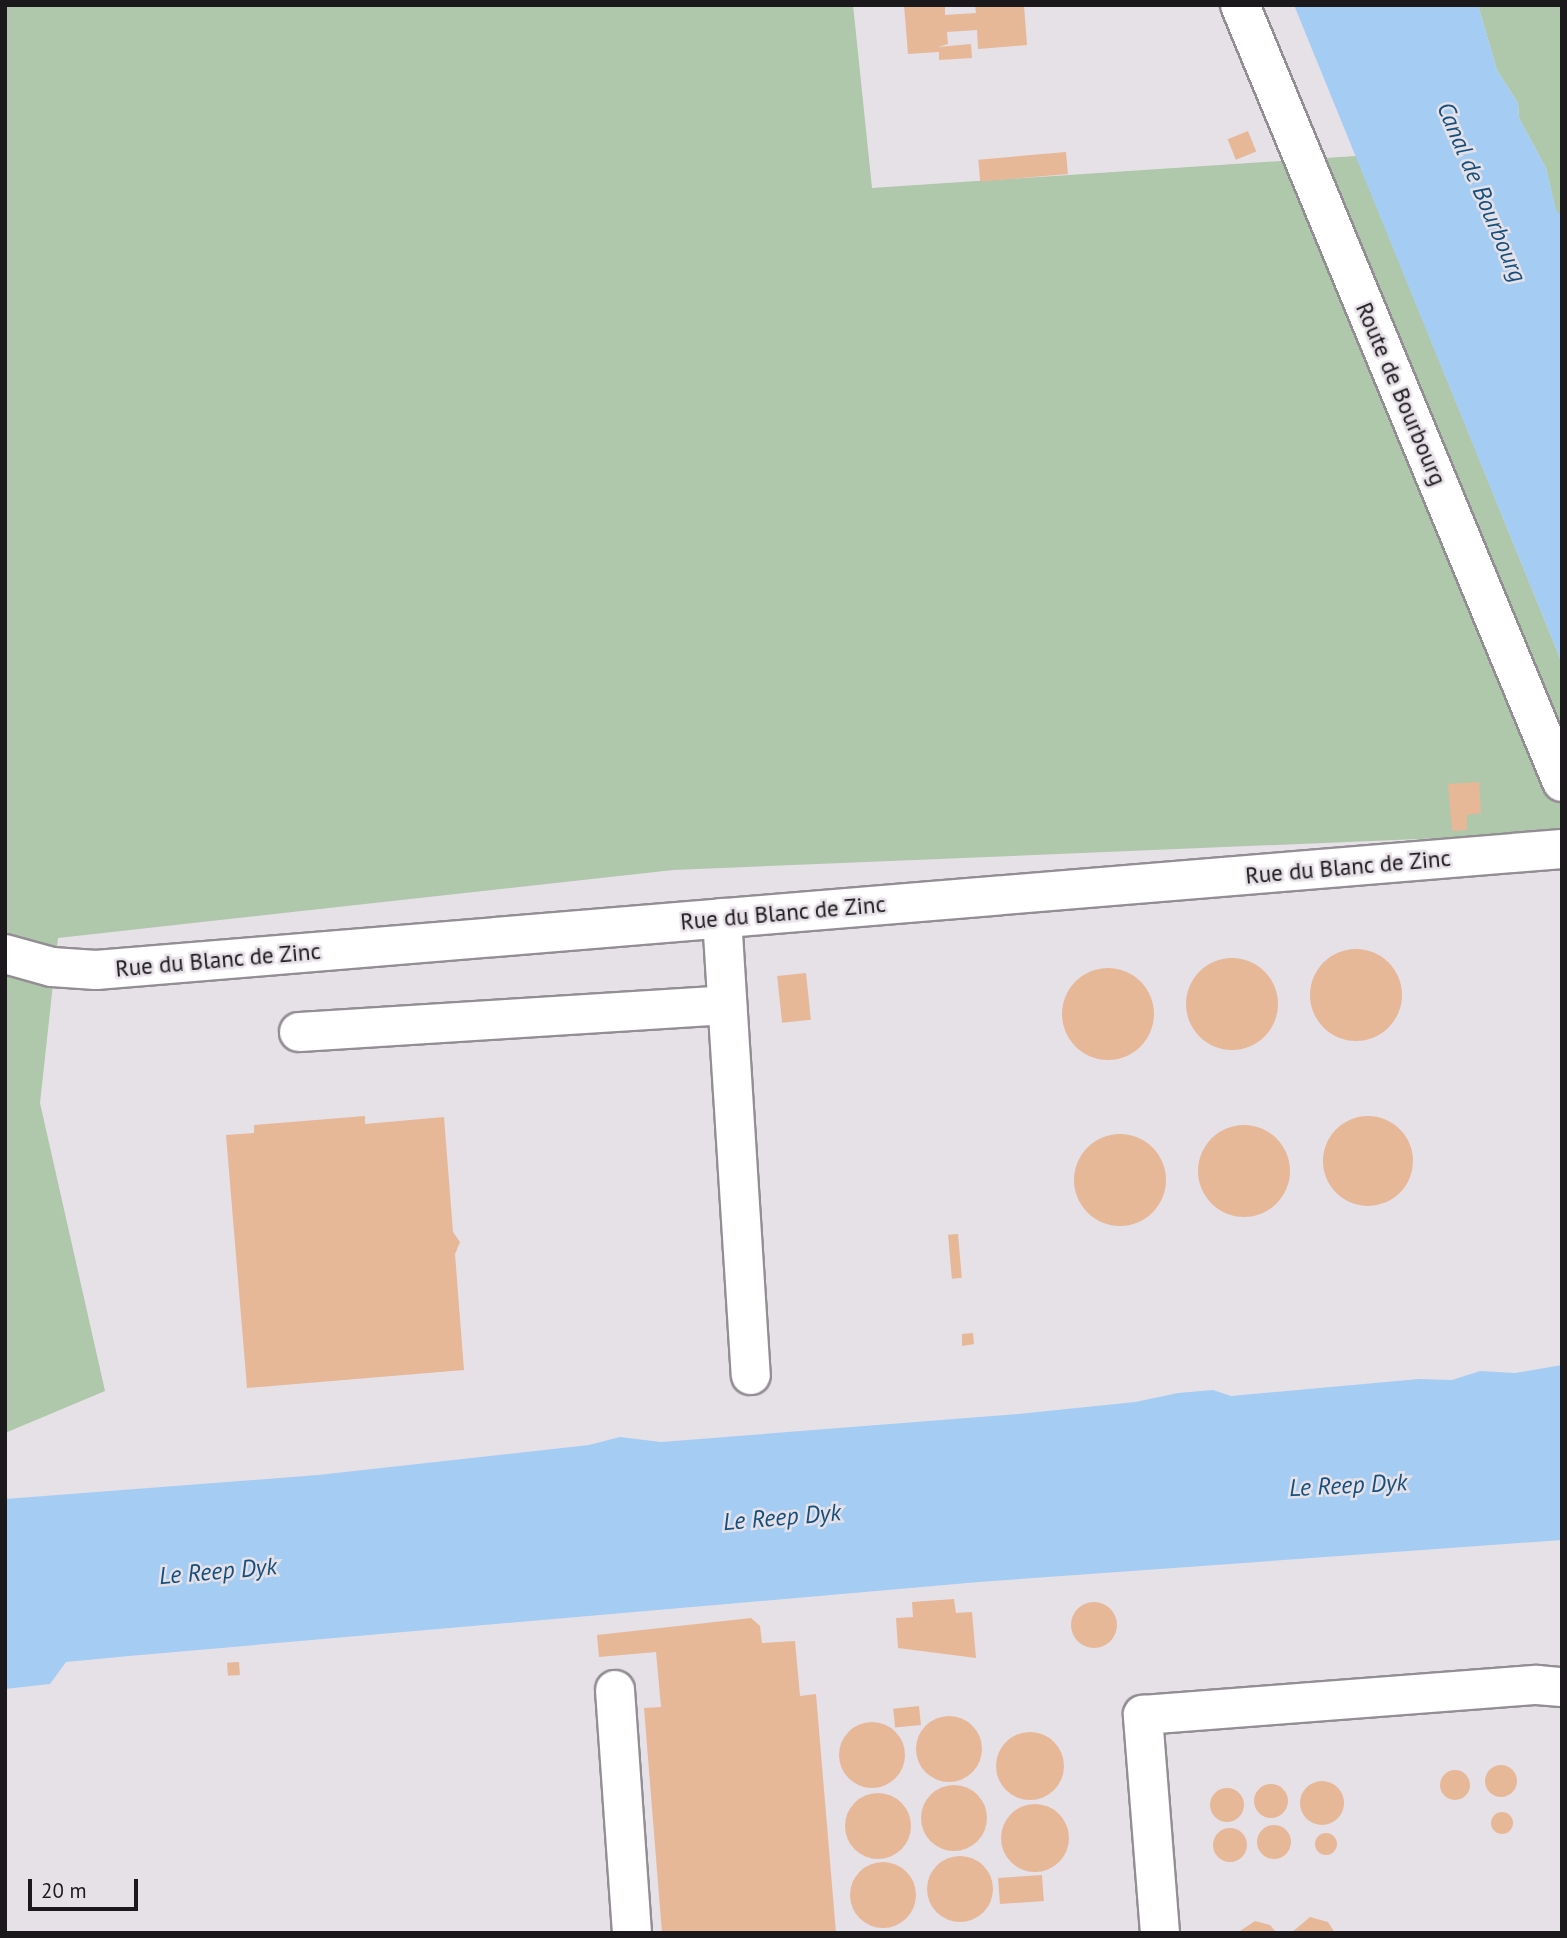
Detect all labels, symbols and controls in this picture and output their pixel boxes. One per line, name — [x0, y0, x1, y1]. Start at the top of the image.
water label: Canal de Bourbourg — [1431, 98, 1533, 286]
street label: Route de Bourbourg — [1350, 298, 1452, 490]
street label: Rue du Blanc de Zinc — [1244, 844, 1452, 890]
street label: Rue du Blanc de Zinc — [679, 890, 887, 936]
street label: Rue du Blanc de Zinc — [114, 937, 322, 983]
water label: Le Reep Dyk — [1288, 1468, 1408, 1502]
water label: Le Reep Dyk — [722, 1498, 842, 1536]
water label: Le Reep Dyk — [158, 1552, 278, 1590]
scale bar — [32, 1864, 142, 1908]
text: 20 m — [41, 1877, 87, 1904]

